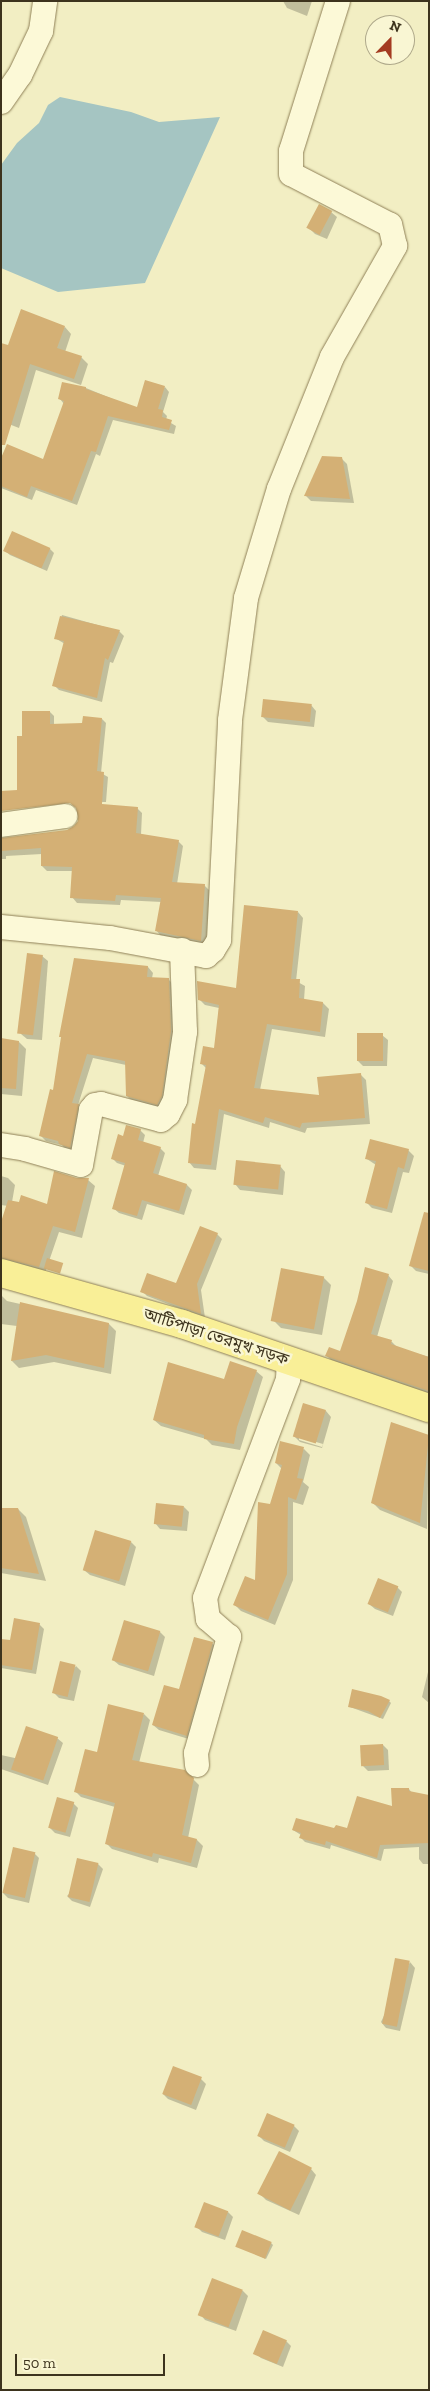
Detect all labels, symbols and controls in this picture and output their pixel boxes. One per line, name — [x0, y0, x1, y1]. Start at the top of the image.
north arrow — [365, 15, 415, 65]
text: N — [387, 17, 404, 36]
street label: আটিপাড়া তেরমুখ সড়ক — [141, 1304, 291, 1370]
scale bar — [18, 2344, 168, 2376]
text: 50 m — [23, 2354, 56, 2372]

